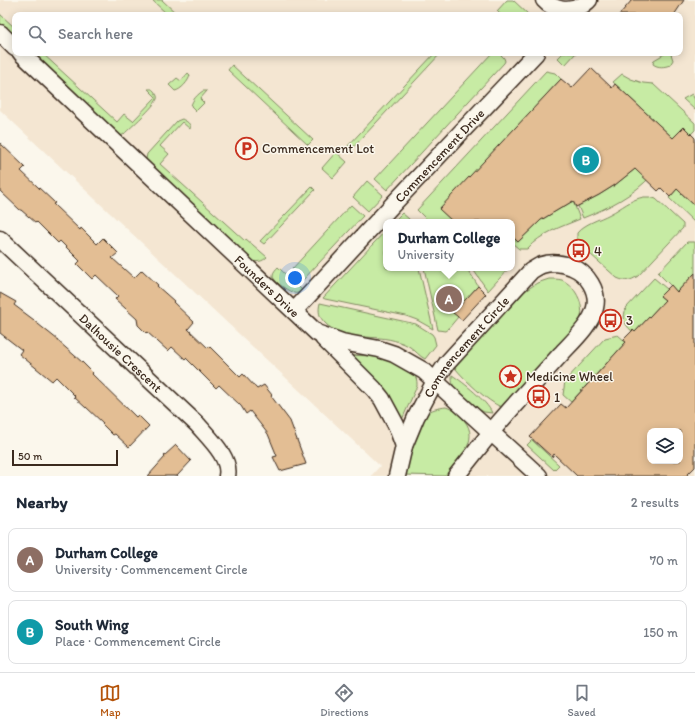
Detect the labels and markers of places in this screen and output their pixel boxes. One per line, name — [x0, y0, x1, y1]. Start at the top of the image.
parking icon: Commencement Lot — [234, 135, 260, 161]
place label: Commencement Lot — [262, 141, 374, 156]
pin: B — [573, 145, 599, 175]
bus stop icon: 4 — [565, 238, 591, 264]
place label: 4 — [594, 244, 602, 259]
pin: A — [436, 284, 462, 314]
bus stop icon: 3 — [597, 307, 623, 333]
place label: 3 — [626, 313, 633, 328]
place icon: Medicine Wheel — [497, 363, 523, 389]
place label: Medicine Wheel — [526, 369, 613, 384]
bus stop icon: 1 — [526, 384, 552, 410]
place label: 1 — [554, 390, 560, 405]

